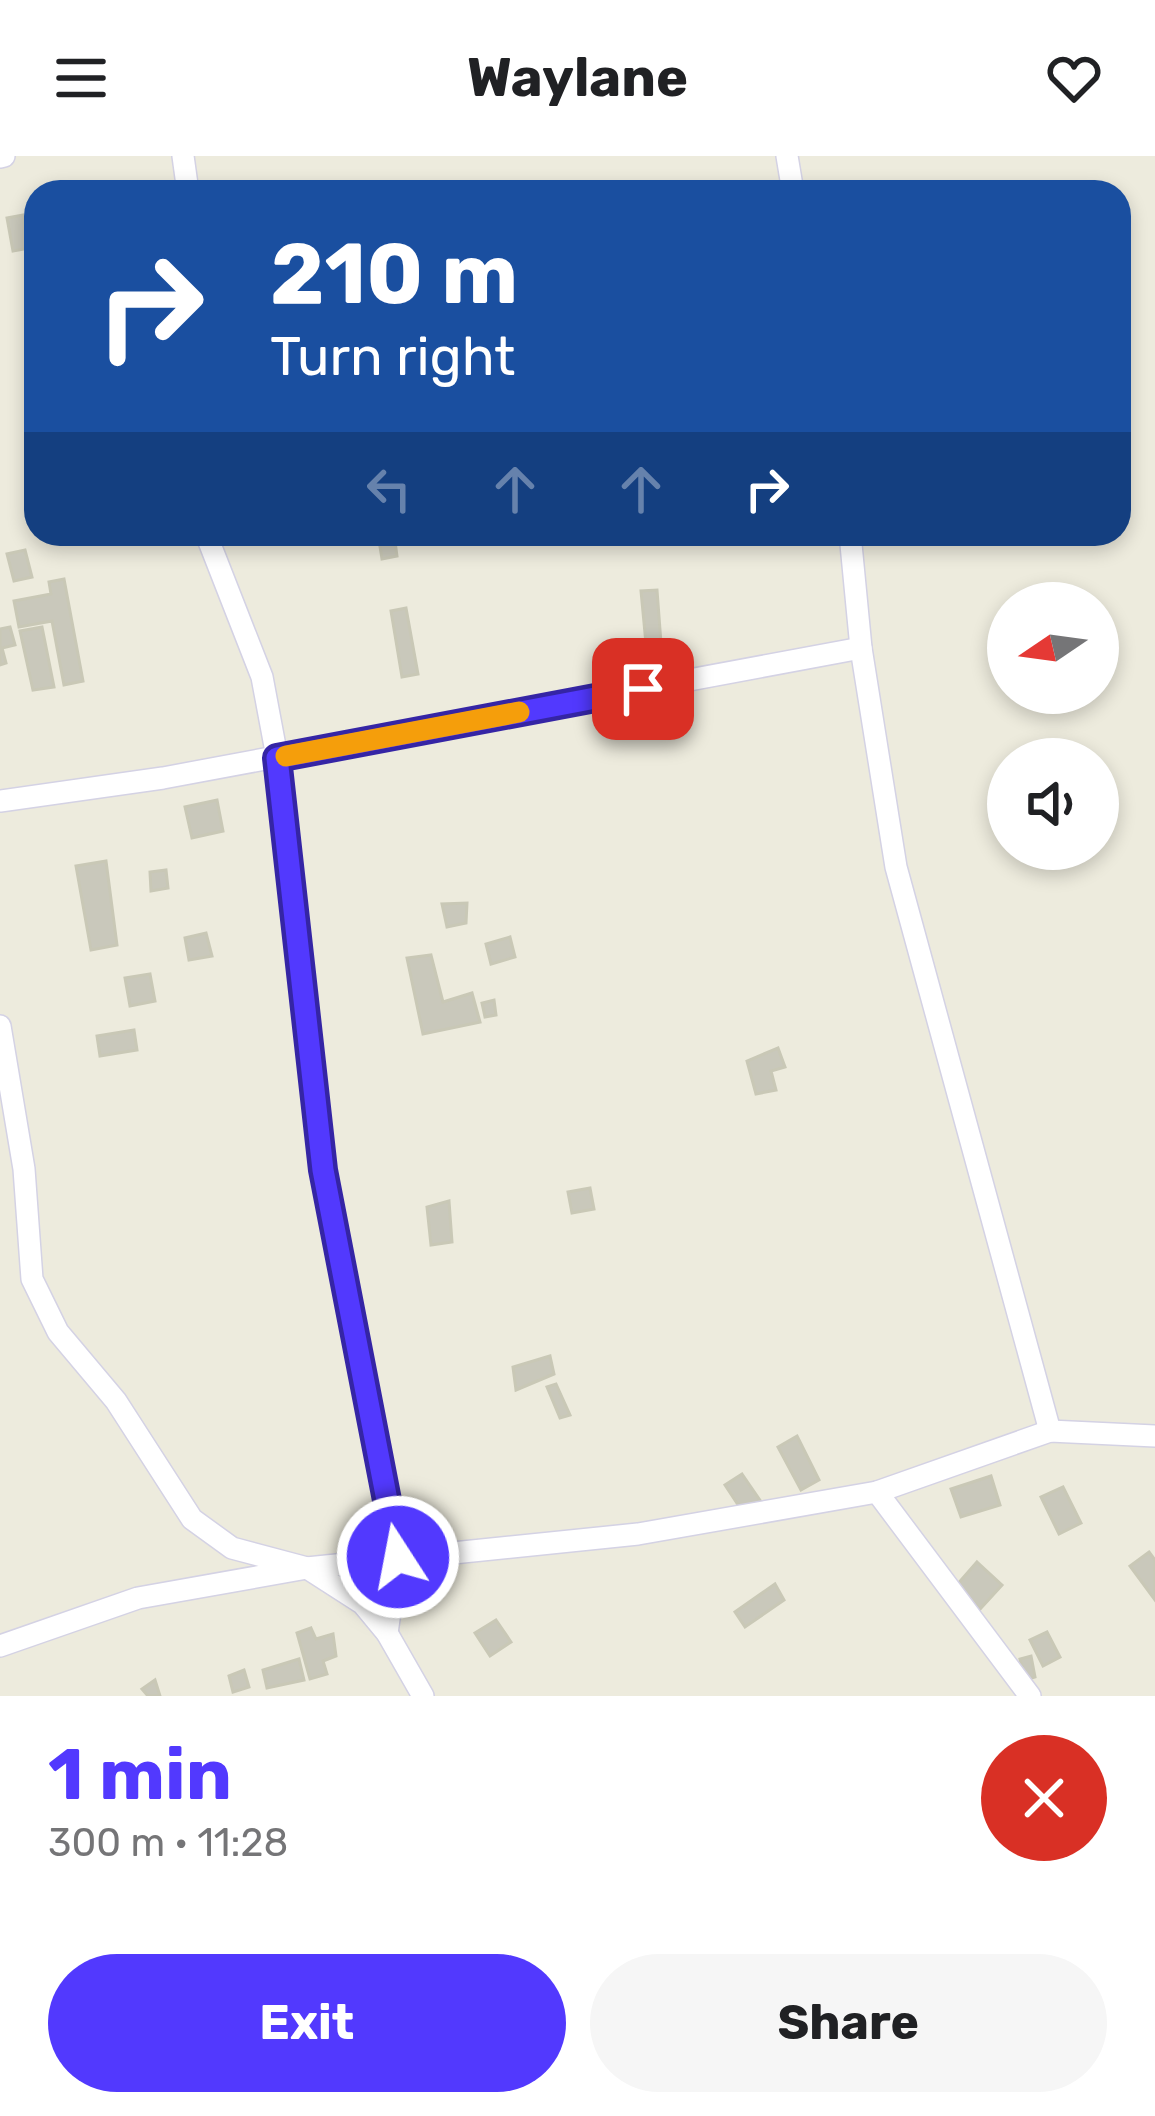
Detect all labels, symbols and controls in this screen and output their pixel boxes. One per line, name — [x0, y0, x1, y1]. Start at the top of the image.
icon: menu — [48, 45, 114, 111]
icon: heart — [1041, 45, 1107, 111]
text: Waylane — [467, 46, 688, 110]
text: 210 m — [270, 224, 518, 324]
icon: right — [72, 228, 228, 384]
text: Turn right — [270, 325, 515, 389]
icon: left — [356, 456, 422, 522]
icon: ahead — [482, 456, 548, 522]
icon: ahead — [608, 456, 674, 522]
icon: right — [734, 456, 800, 522]
north arrow — [987, 582, 1119, 714]
map controls — [987, 582, 1119, 870]
pin — [592, 638, 694, 740]
icon: arrive — [610, 656, 676, 722]
button: sound — [987, 738, 1119, 870]
position arrow — [335, 1494, 461, 1620]
text: 1 min — [48, 1732, 232, 1817]
button: close — [981, 1735, 1107, 1861]
text: 300 m · 11:28 — [48, 1820, 288, 1866]
button: Exit — [48, 1954, 566, 2092]
button: Share — [590, 1954, 1107, 2092]

